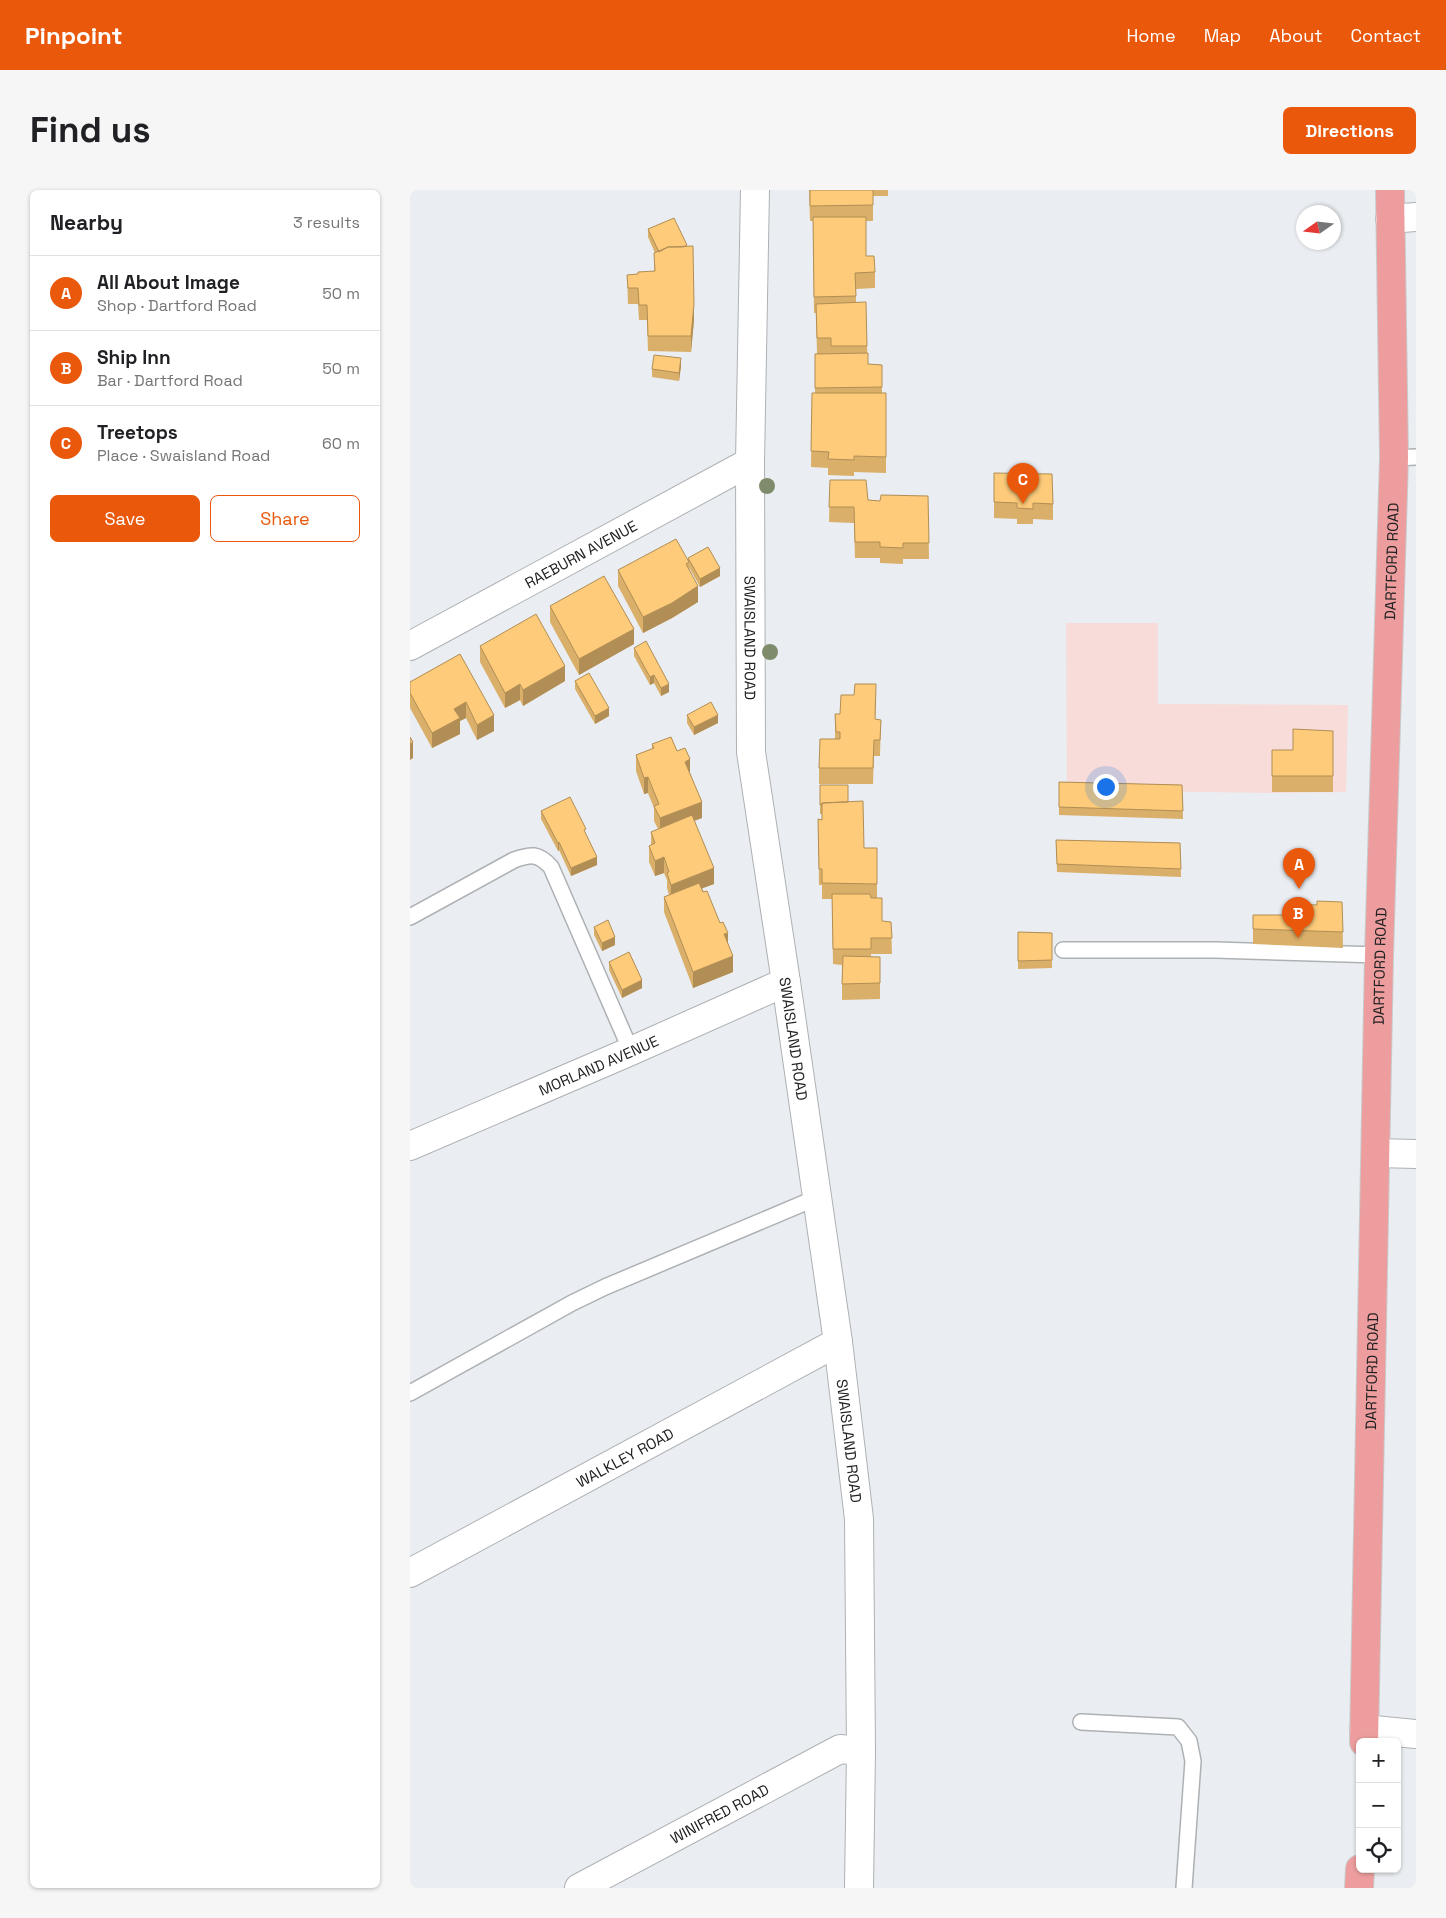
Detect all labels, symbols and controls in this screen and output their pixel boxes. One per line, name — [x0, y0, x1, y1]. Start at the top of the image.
text: Pinpoint — [25, 20, 122, 51]
text: Home — [1127, 24, 1176, 47]
text: Map — [1204, 24, 1241, 47]
text: About — [1269, 24, 1323, 47]
text: Contact — [1351, 24, 1421, 47]
button: Directions — [1283, 107, 1416, 154]
text: Find us — [30, 108, 151, 152]
north arrow — [1296, 205, 1341, 250]
text: Nearby — [50, 209, 123, 236]
text: 3 results — [293, 212, 360, 233]
text: All About Image — [97, 270, 240, 295]
text: A — [61, 283, 71, 304]
text: 50 m — [322, 283, 360, 304]
text: Shop · Dartford Road — [97, 295, 257, 316]
text: Ship Inn — [97, 345, 171, 370]
text: B — [61, 358, 71, 379]
text: 50 m — [322, 358, 360, 379]
text: Bar · Dartford Road — [97, 370, 243, 391]
text: Treetops — [97, 420, 178, 445]
text: C — [61, 433, 71, 454]
text: 60 m — [322, 433, 360, 454]
text: Place · Swaisland Road — [97, 445, 270, 466]
pin: C — [1007, 463, 1039, 504]
button: Save — [50, 495, 200, 542]
button: Share — [210, 495, 360, 542]
street label: DARTFORD ROAD — [1380, 502, 1402, 620]
street label: RAEBURN AVENUE — [521, 516, 640, 592]
street label: SWAISLAND ROAD — [741, 576, 760, 700]
your location — [1093, 774, 1119, 800]
pin: A — [1283, 848, 1315, 889]
pin: B — [1282, 897, 1314, 938]
street label: DARTFORD ROAD — [1368, 907, 1390, 1025]
street label: SWAISLAND ROAD — [776, 976, 813, 1102]
street label: MORLAND AVENUE — [536, 1031, 661, 1099]
street label: DARTFORD ROAD — [1360, 1312, 1382, 1430]
street label: SWAISLAND ROAD — [833, 1378, 867, 1504]
street label: WALKLEY ROAD — [573, 1423, 677, 1491]
map controls — [1356, 1738, 1401, 1873]
button: + — [1356, 1738, 1401, 1783]
street label: WINIFRED ROAD — [667, 1779, 772, 1847]
button: − — [1356, 1783, 1401, 1828]
button: locate — [1356, 1828, 1401, 1873]

